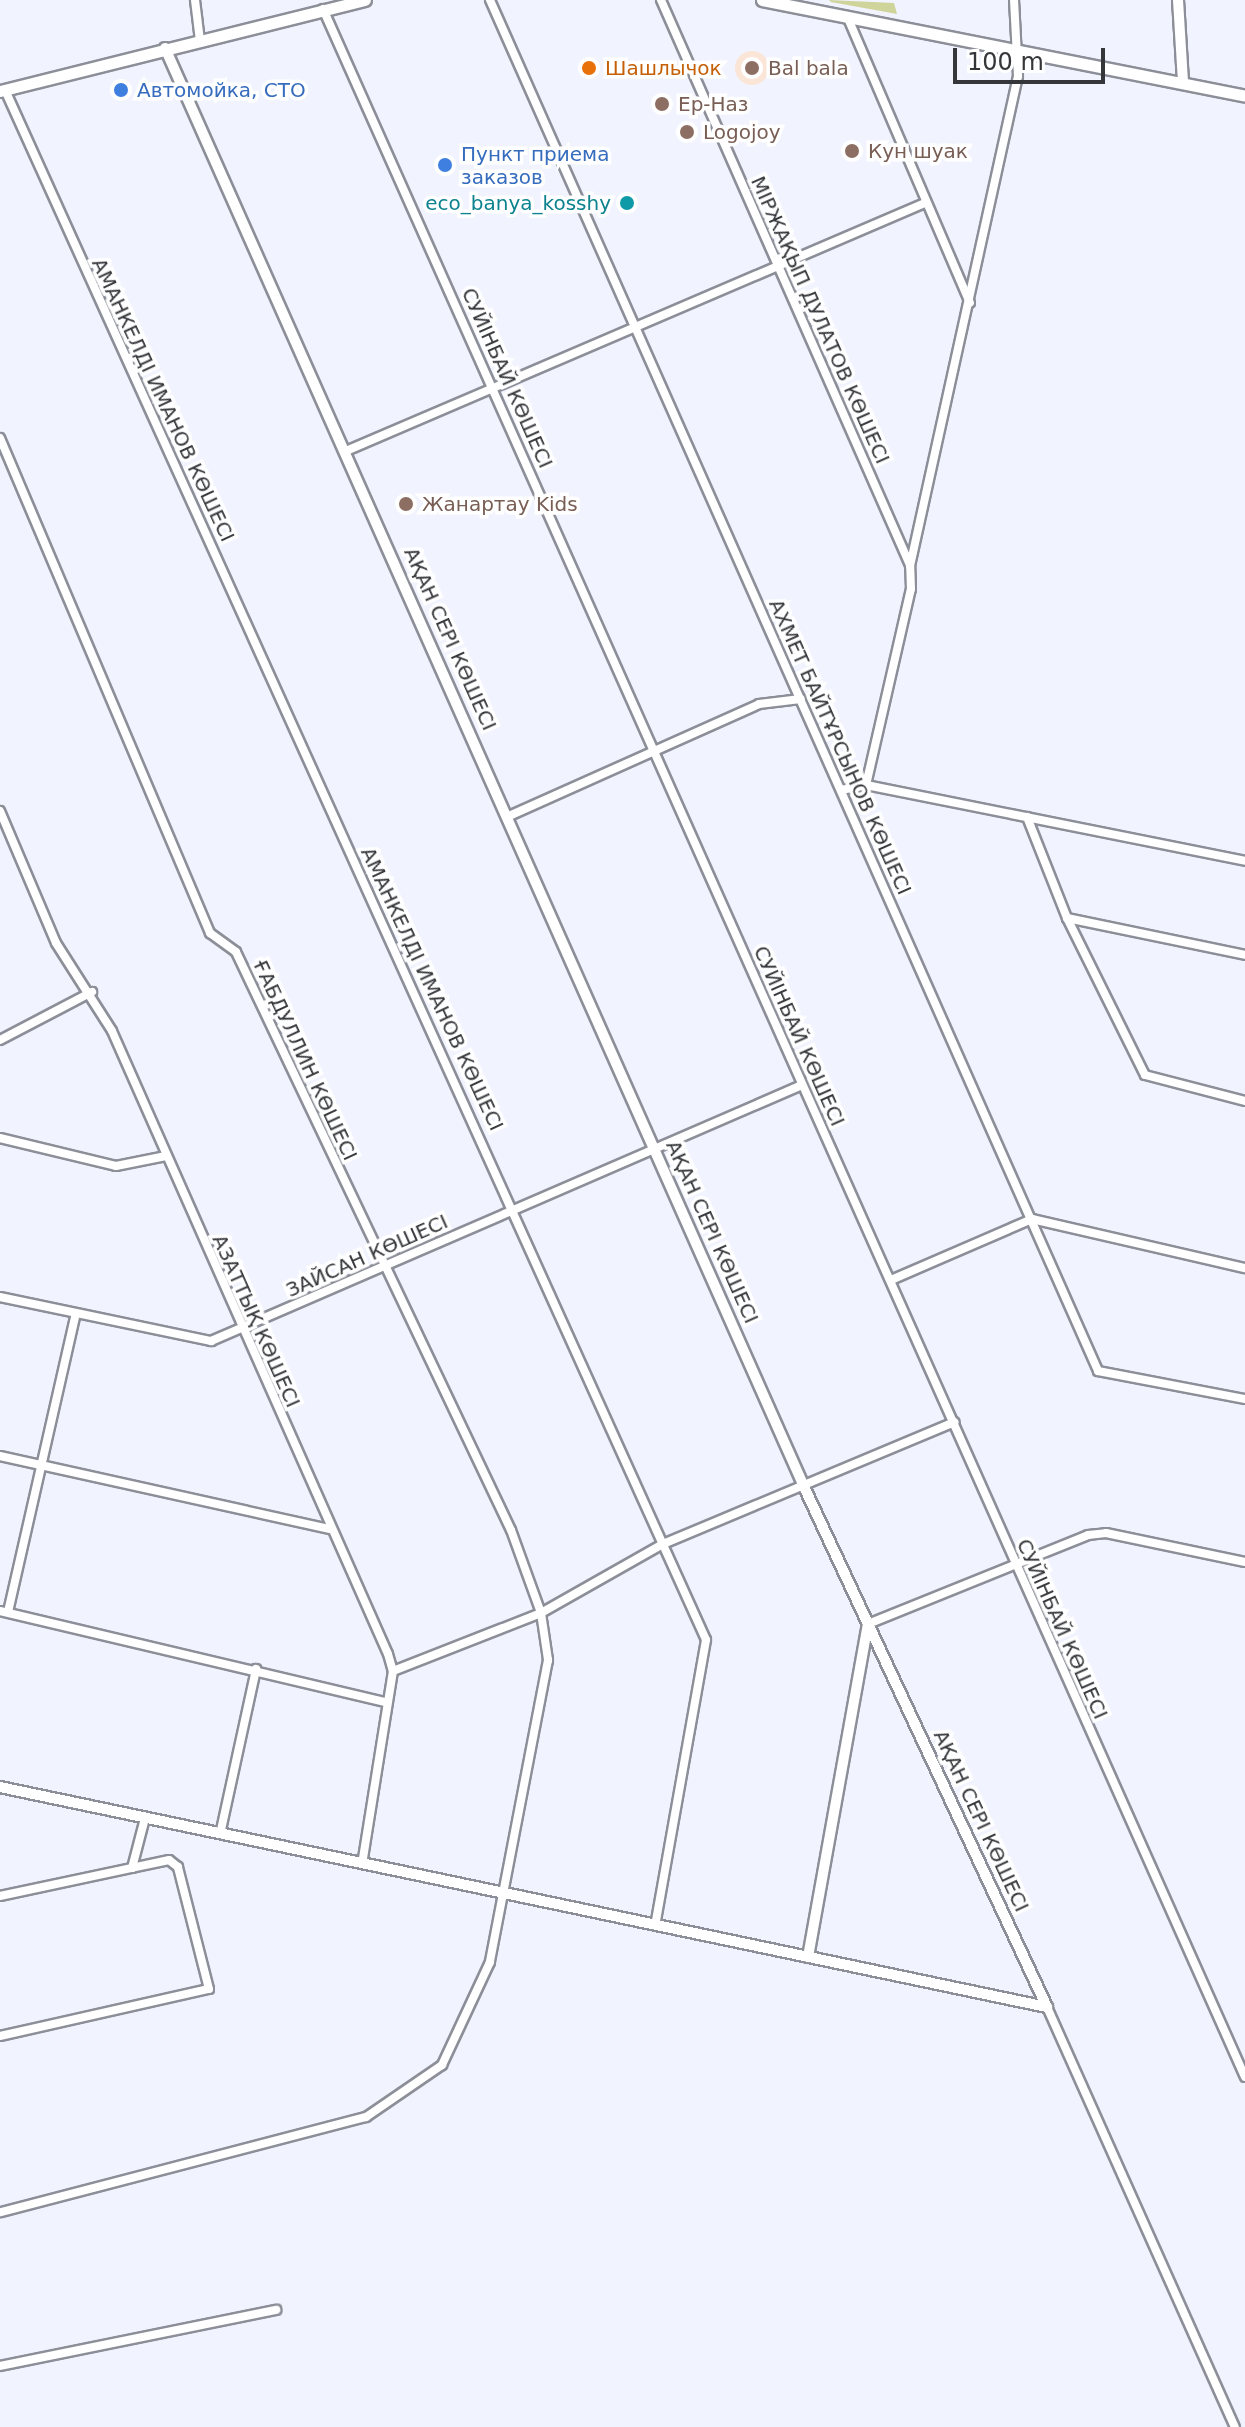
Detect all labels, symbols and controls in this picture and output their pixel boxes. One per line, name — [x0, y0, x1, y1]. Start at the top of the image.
scale bar — [957, 32, 1109, 82]
text: 100 m — [967, 48, 1044, 76]
place label: Шашлычок — [605, 56, 722, 80]
place label: Bal bala — [768, 56, 849, 80]
marker: Шашлычок — [580, 59, 598, 77]
marker: Bal bala — [743, 59, 761, 77]
place label: Автомойка, СТО — [137, 78, 306, 102]
marker: Автомойка, СТО — [112, 81, 130, 99]
place label: Ер-Наз — [678, 92, 748, 116]
marker: Ер-Наз — [653, 95, 671, 113]
place label: Logojoy — [703, 120, 781, 144]
marker: Logojoy — [678, 123, 696, 141]
place label: Кун шуак — [868, 139, 968, 163]
place label: Пункт приема заказов — [461, 142, 609, 189]
marker: Кун шуак — [843, 142, 861, 160]
marker: Пункт приема заказов — [436, 156, 454, 174]
street label: МІРЖАҚЫП ДУЛАТОВ КӨШЕСІ — [746, 173, 894, 467]
place label: eco_banya_kosshy — [425, 191, 611, 215]
marker: eco_banya_kosshy — [618, 194, 636, 212]
street label: АМАНКЕЛДІ ИМАНОВ КӨШЕСІ — [87, 254, 239, 546]
street label: СУЙІНБАЙ КӨШЕСІ — [456, 284, 558, 472]
place label: Жанартау Kids — [422, 492, 578, 516]
marker: Жанартау Kids — [397, 495, 415, 513]
street label: АҚАН СЕРІ КӨШЕСІ — [399, 544, 501, 734]
street label: АХМЕТ БАЙТҰРСЫНОВ КӨШЕСІ — [764, 595, 916, 899]
street label: АМАНКЕЛДІ ИМАНОВ КӨШЕСІ — [356, 843, 508, 1135]
street label: СУЙІНБАЙ КӨШЕСІ — [748, 942, 850, 1130]
street label: ҒАБДУЛЛИН КӨШЕСІ — [248, 956, 362, 1164]
street label: АҚАН СЕРІ КӨШЕСІ — [661, 1137, 763, 1327]
street label: ЗАЙСАН КӨШЕСІ — [282, 1210, 452, 1302]
street label: АЗАТТЫҚ КӨШЕСІ — [207, 1231, 305, 1411]
street label: СУЙІНБАЙ КӨШЕСІ — [1011, 1535, 1113, 1723]
street label: АҚАН СЕРІ КӨШЕСІ — [928, 1726, 1034, 1916]

